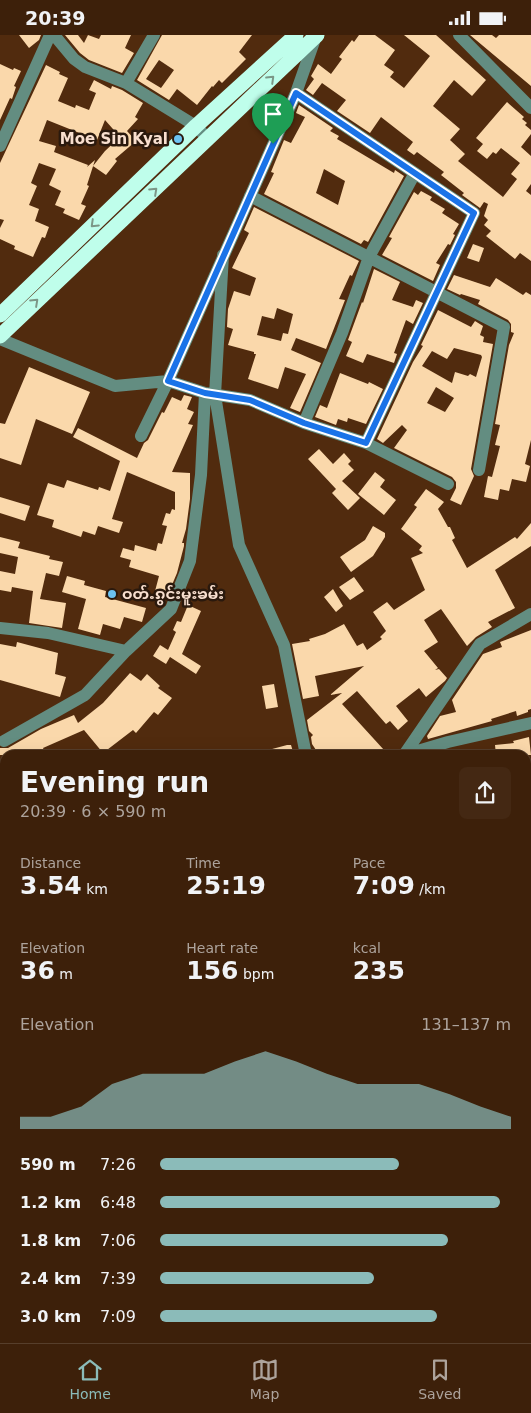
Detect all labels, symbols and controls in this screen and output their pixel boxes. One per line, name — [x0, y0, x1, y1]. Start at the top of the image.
text: 20:39 — [25, 7, 85, 29]
one-way arrow — [266, 76, 275, 85]
pin — [252, 93, 294, 144]
icon: arrive — [259, 100, 287, 128]
place label: Moe Sin Kyal — [60, 130, 168, 148]
marker: Moe Sin Kyal — [172, 133, 184, 145]
one-way arrow — [148, 188, 157, 197]
one-way arrow — [91, 218, 100, 227]
one-way arrow — [30, 299, 39, 308]
place label: ဝတ်ႉၵွင်းမူးၶမ်း — [122, 584, 224, 606]
marker: ဝတ်ႉၵွင်းမူးၶမ်း — [106, 588, 118, 600]
text: Evening run — [20, 766, 209, 799]
button: share — [459, 767, 511, 819]
text: 20:39 · 6 × 590 m — [20, 802, 166, 821]
text: Distance — [20, 855, 81, 871]
text: Time — [186, 855, 221, 871]
text: Pace — [353, 855, 385, 871]
text: 3.54 — [20, 871, 82, 900]
text: 25:19 — [186, 871, 266, 900]
text: 7:09 — [353, 871, 415, 900]
text: km — [82, 881, 108, 897]
text: /km — [415, 881, 446, 897]
text: Elevation — [20, 940, 85, 956]
text: Heart rate — [186, 940, 258, 956]
text: kcal — [353, 940, 381, 956]
text: 36 — [20, 956, 55, 985]
text: 156 — [186, 956, 239, 985]
text: 235 — [353, 956, 405, 985]
text: m — [55, 966, 73, 982]
text: bpm — [239, 966, 274, 982]
text: Elevation — [20, 1015, 94, 1034]
text: 131–137 m — [421, 1015, 511, 1034]
text: 590 m — [20, 1155, 76, 1174]
text: 7:26 — [100, 1155, 136, 1174]
text: 1.2 km — [20, 1193, 81, 1212]
text: 6:48 — [100, 1193, 136, 1212]
text: 1.8 km — [20, 1231, 81, 1250]
text: 7:06 — [100, 1231, 136, 1250]
text: 2.4 km — [20, 1269, 81, 1288]
text: 7:39 — [100, 1269, 136, 1288]
text: 3.0 km — [20, 1307, 81, 1326]
text: 7:09 — [100, 1307, 136, 1326]
tab: Home — [69, 1356, 111, 1402]
tab: Map — [250, 1356, 279, 1402]
tab: Saved — [418, 1356, 462, 1402]

